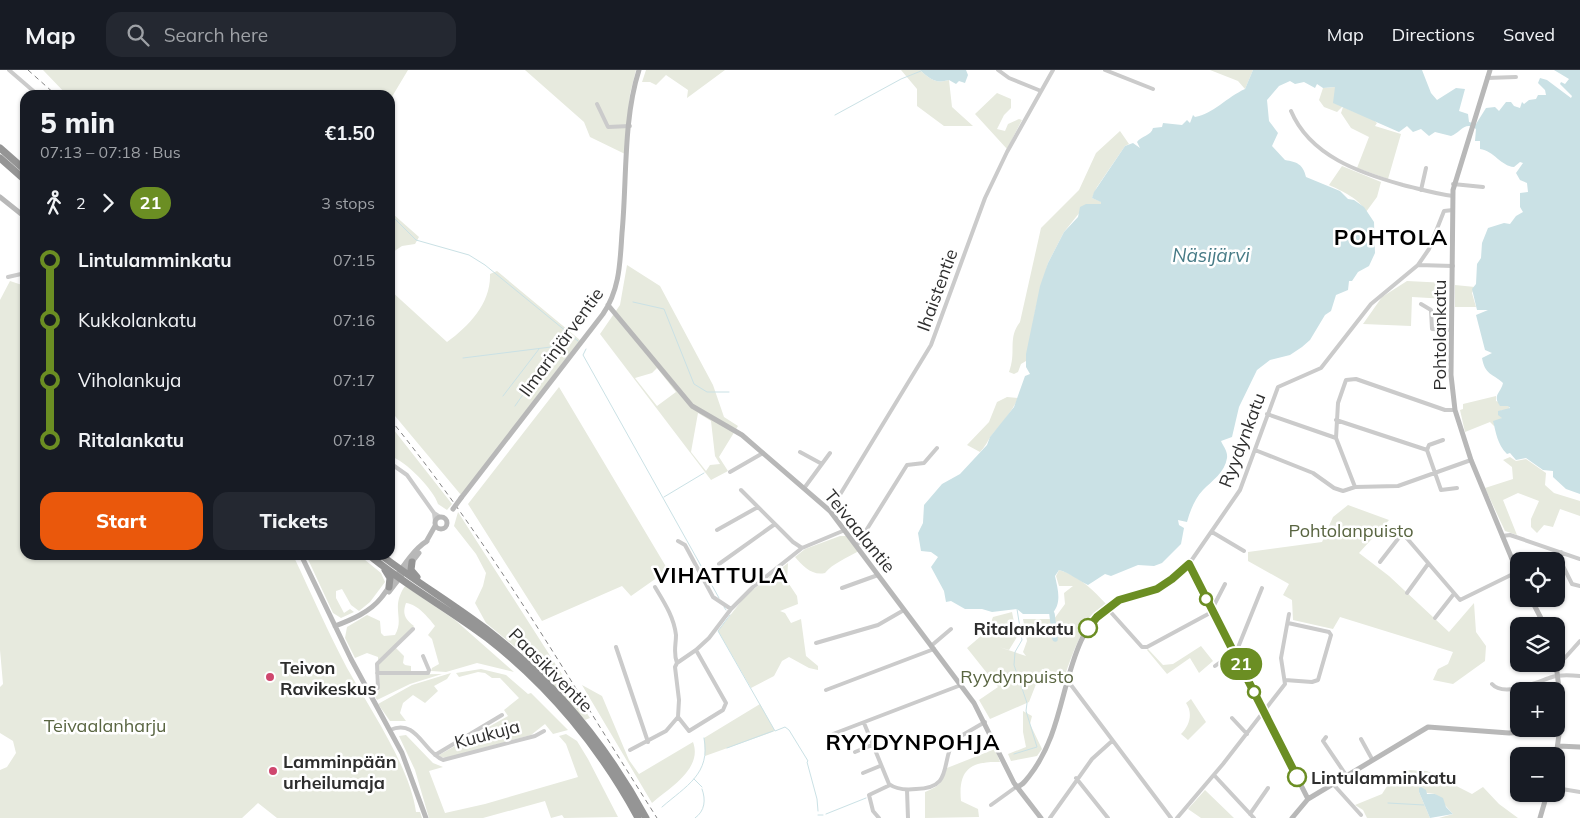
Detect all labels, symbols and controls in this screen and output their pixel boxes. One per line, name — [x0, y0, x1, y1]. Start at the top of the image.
search box — [106, 12, 456, 57]
text: Map — [25, 20, 76, 50]
icon: search — [124, 21, 152, 49]
text: Search here — [164, 23, 268, 47]
text: Map — [1327, 23, 1364, 46]
text: Directions — [1392, 23, 1475, 46]
text: Saved — [1503, 23, 1555, 46]
text: 5 min — [40, 105, 115, 140]
text: €1.50 — [325, 121, 375, 145]
text: 07:13 – 07:18 · Bus — [40, 142, 181, 162]
icon: walk — [40, 189, 68, 217]
icon: forward — [94, 189, 122, 217]
text: 21 — [140, 191, 161, 214]
text: 2 — [76, 193, 86, 213]
text: 3 stops — [321, 193, 375, 213]
district label: POHTOLA — [1334, 223, 1448, 251]
water label: Näsijärvi — [1172, 243, 1250, 267]
street label: Ihaistentie — [911, 246, 963, 334]
text: Lintulamminkatu — [78, 248, 232, 272]
text: 07:15 — [333, 250, 375, 270]
street label: Pohtolankatu — [1428, 280, 1451, 390]
street label: Ilmarinjärventie — [514, 283, 608, 401]
text: Kukkolankatu — [78, 308, 197, 332]
text: 07:16 — [333, 310, 375, 330]
text: Viholankuja — [78, 368, 182, 392]
text: 07:17 — [333, 370, 375, 390]
street label: Ryydynkatu — [1213, 390, 1271, 490]
text: Ritalankatu — [78, 428, 184, 452]
text: 07:18 — [333, 430, 375, 450]
street label: Teivaalantie — [819, 485, 901, 577]
button: Start — [40, 492, 203, 550]
button: Tickets — [213, 492, 375, 550]
park label: Pohtolanpuisto — [1288, 519, 1414, 542]
map controls — [1510, 552, 1565, 802]
button: locate — [1510, 552, 1565, 607]
district label: VIHATTULA — [652, 561, 789, 589]
unlabelled marker — [1199, 592, 1213, 606]
place label: Ritalankatu — [973, 617, 1074, 640]
button: layers — [1510, 617, 1565, 672]
marker: Ritalankatu — [1078, 618, 1098, 638]
street label: Paasikiventie — [504, 623, 598, 717]
line badge: 21 — [1218, 648, 1264, 680]
text: 21 — [1230, 652, 1252, 675]
place label: Teivon Ravikeskus — [280, 656, 376, 700]
park label: Ryydynpuisto — [960, 665, 1074, 688]
marker: Teivon Ravikeskus — [264, 671, 276, 683]
button: + — [1510, 682, 1565, 737]
unlabelled marker — [1247, 685, 1261, 699]
park label: Teivaalanharju — [44, 714, 166, 737]
street label: Kuukuja — [452, 714, 522, 754]
district label: RYYDYNPOHJA — [826, 728, 1001, 756]
button: − — [1510, 747, 1565, 802]
place label: Lamminpään urheilumaja — [283, 750, 397, 794]
marker: Lamminpään urheilumaja — [267, 765, 279, 777]
place label: Lintulamminkatu — [1311, 766, 1457, 789]
marker: Lintulamminkatu — [1287, 767, 1307, 787]

